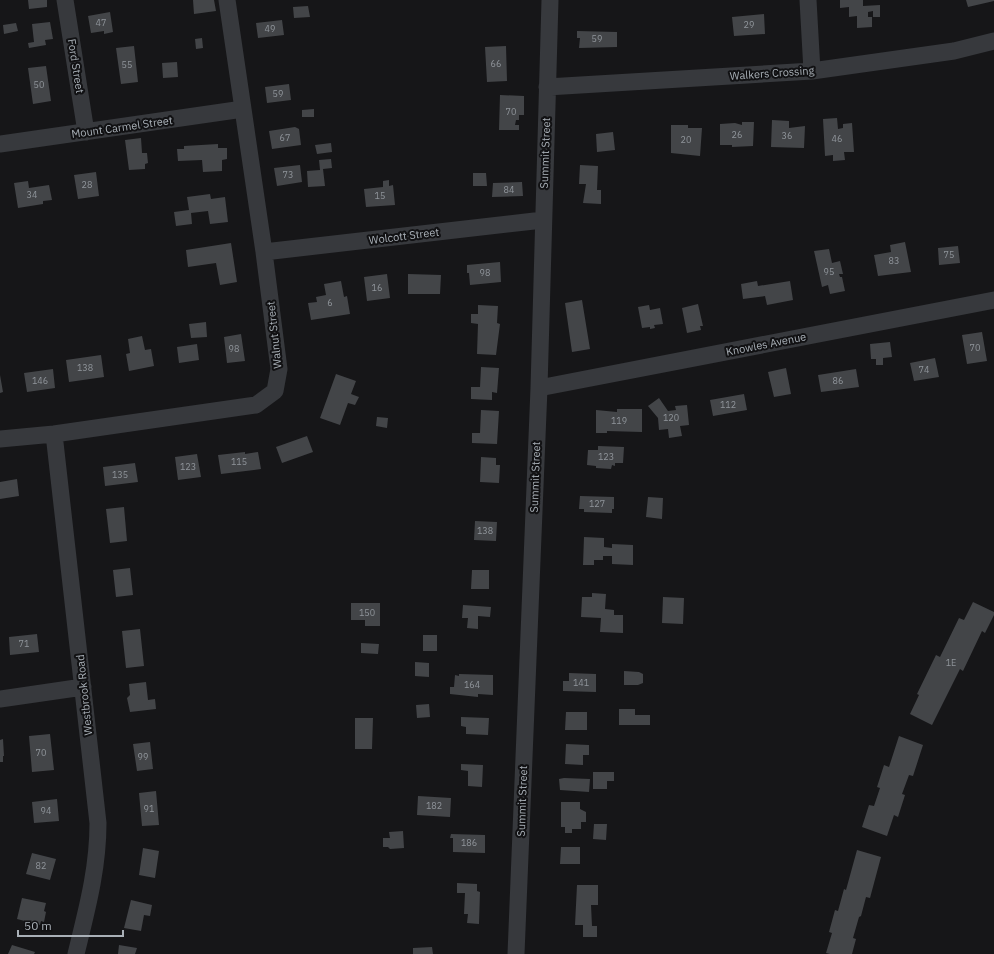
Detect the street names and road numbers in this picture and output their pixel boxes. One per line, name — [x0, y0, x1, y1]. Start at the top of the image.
street label: Ford Street — [65, 38, 87, 94]
street label: Walkers Crossing — [729, 63, 815, 83]
street label: Mount Carmel Street — [70, 113, 174, 141]
street label: Summit Street — [537, 117, 553, 189]
street label: Wolcott Street — [368, 225, 440, 247]
street label: Walnut Street — [263, 300, 284, 369]
street label: Knowles Avenue — [725, 329, 807, 359]
street label: Summit Street — [527, 441, 543, 513]
street label: Westbrook Road — [73, 654, 95, 736]
street label: Summit Street — [514, 765, 530, 837]

